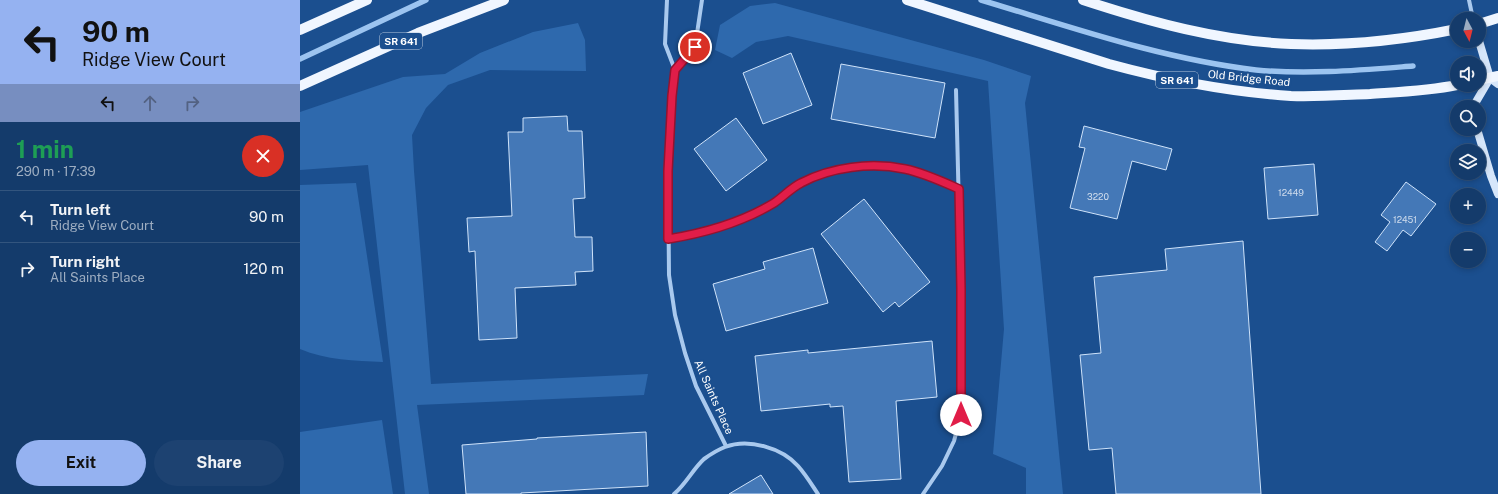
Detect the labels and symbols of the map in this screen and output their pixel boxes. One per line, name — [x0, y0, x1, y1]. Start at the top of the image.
north arrow — [1450, 12, 1486, 48]
pin — [678, 30, 712, 64]
road number: SR 641 — [380, 33, 422, 49]
street label: Old Bridge Road — [1207, 68, 1291, 88]
road number: SR 641 — [1156, 72, 1198, 88]
house number: 12449 — [1278, 187, 1304, 198]
house number: 3220 — [1087, 191, 1109, 202]
house number: 12451 — [1393, 214, 1417, 225]
street label: All Saints Place — [692, 358, 736, 436]
position arrow — [940, 394, 982, 436]

